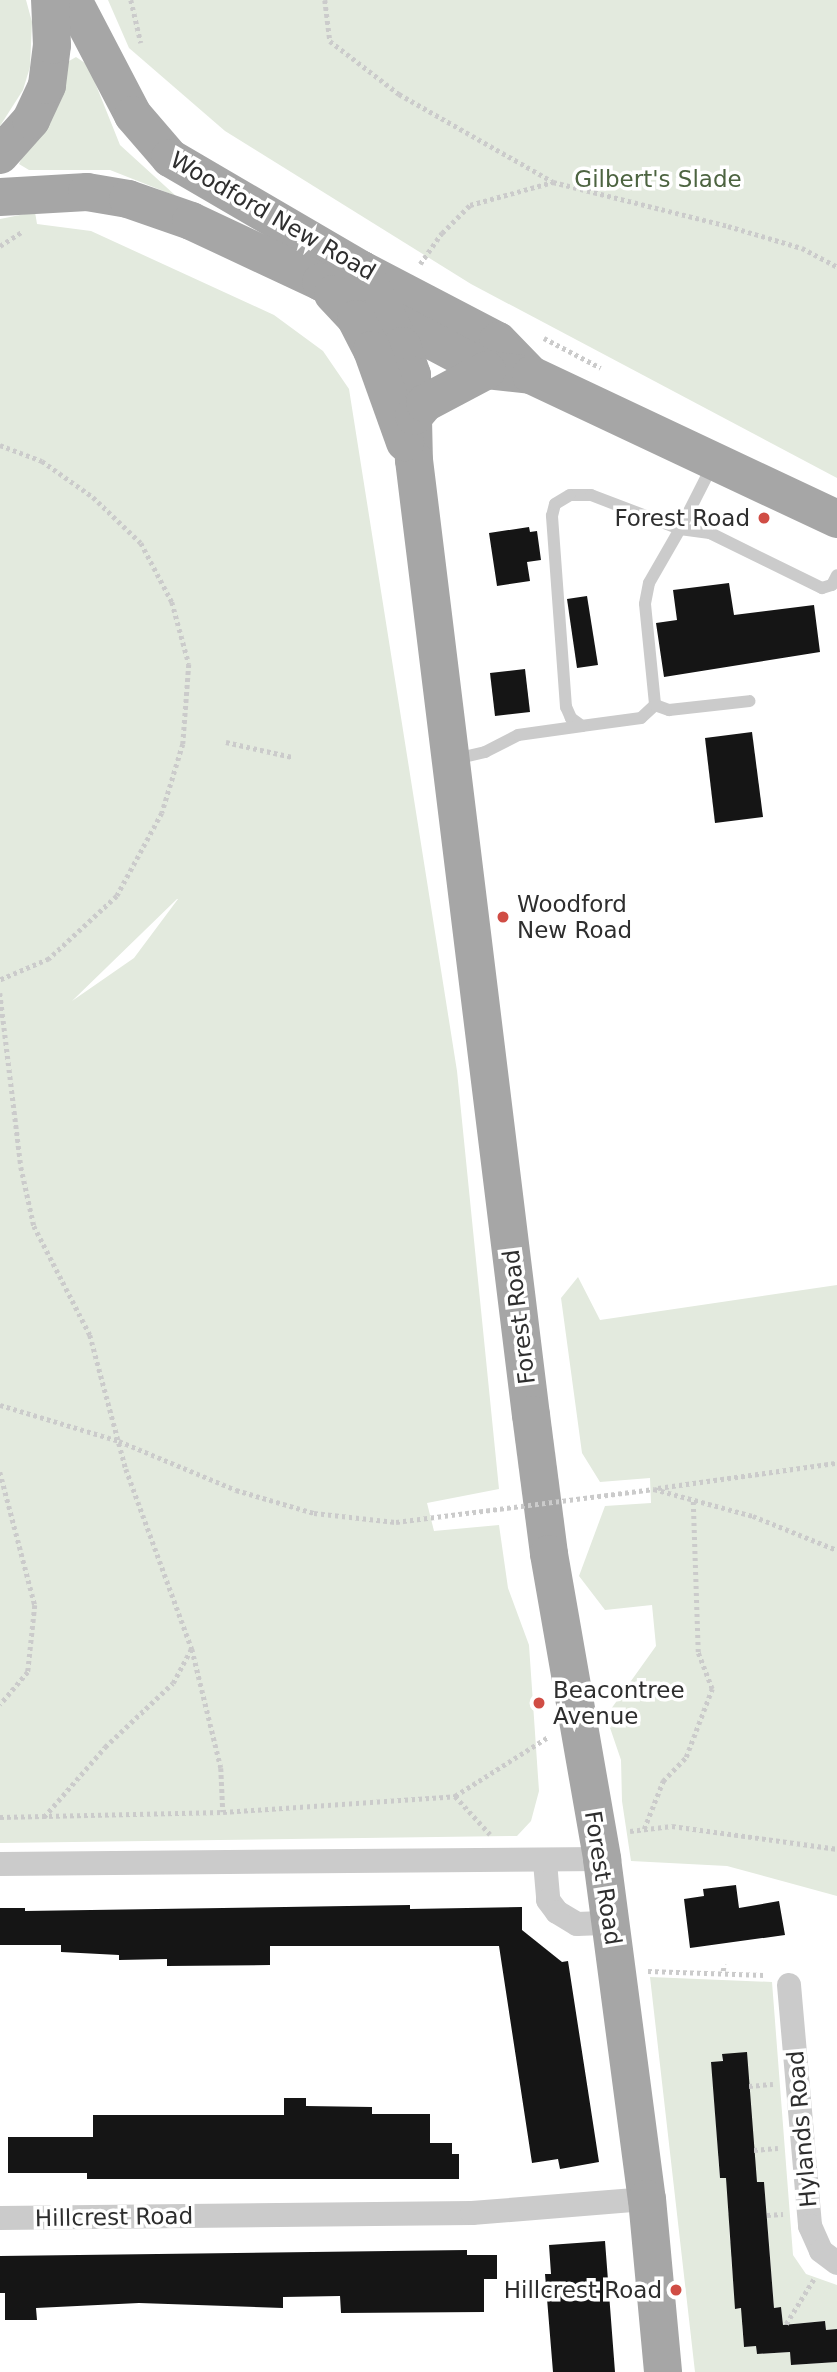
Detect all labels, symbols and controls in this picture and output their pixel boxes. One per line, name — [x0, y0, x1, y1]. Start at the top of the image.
street label: Woodford New Road — [165, 146, 381, 286]
park label: Gilbert's Slade — [574, 165, 742, 193]
place label: Forest Road — [614, 504, 750, 532]
marker: Forest Road — [756, 510, 772, 526]
place label: Woodford New Road — [517, 890, 632, 944]
marker: Woodford New Road — [495, 909, 511, 925]
street label: Forest Road — [497, 1248, 541, 1386]
place label: Beacontree Avenue — [553, 1676, 685, 1730]
marker: Beacontree Avenue — [531, 1695, 547, 1711]
street label: Forest Road — [579, 1809, 627, 1947]
street label: Hylands Road — [781, 2049, 823, 2209]
street label: Hillcrest Road — [35, 2202, 193, 2232]
place label: Hillcrest Road — [504, 2276, 662, 2304]
marker: Hillcrest Road — [668, 2282, 684, 2298]

